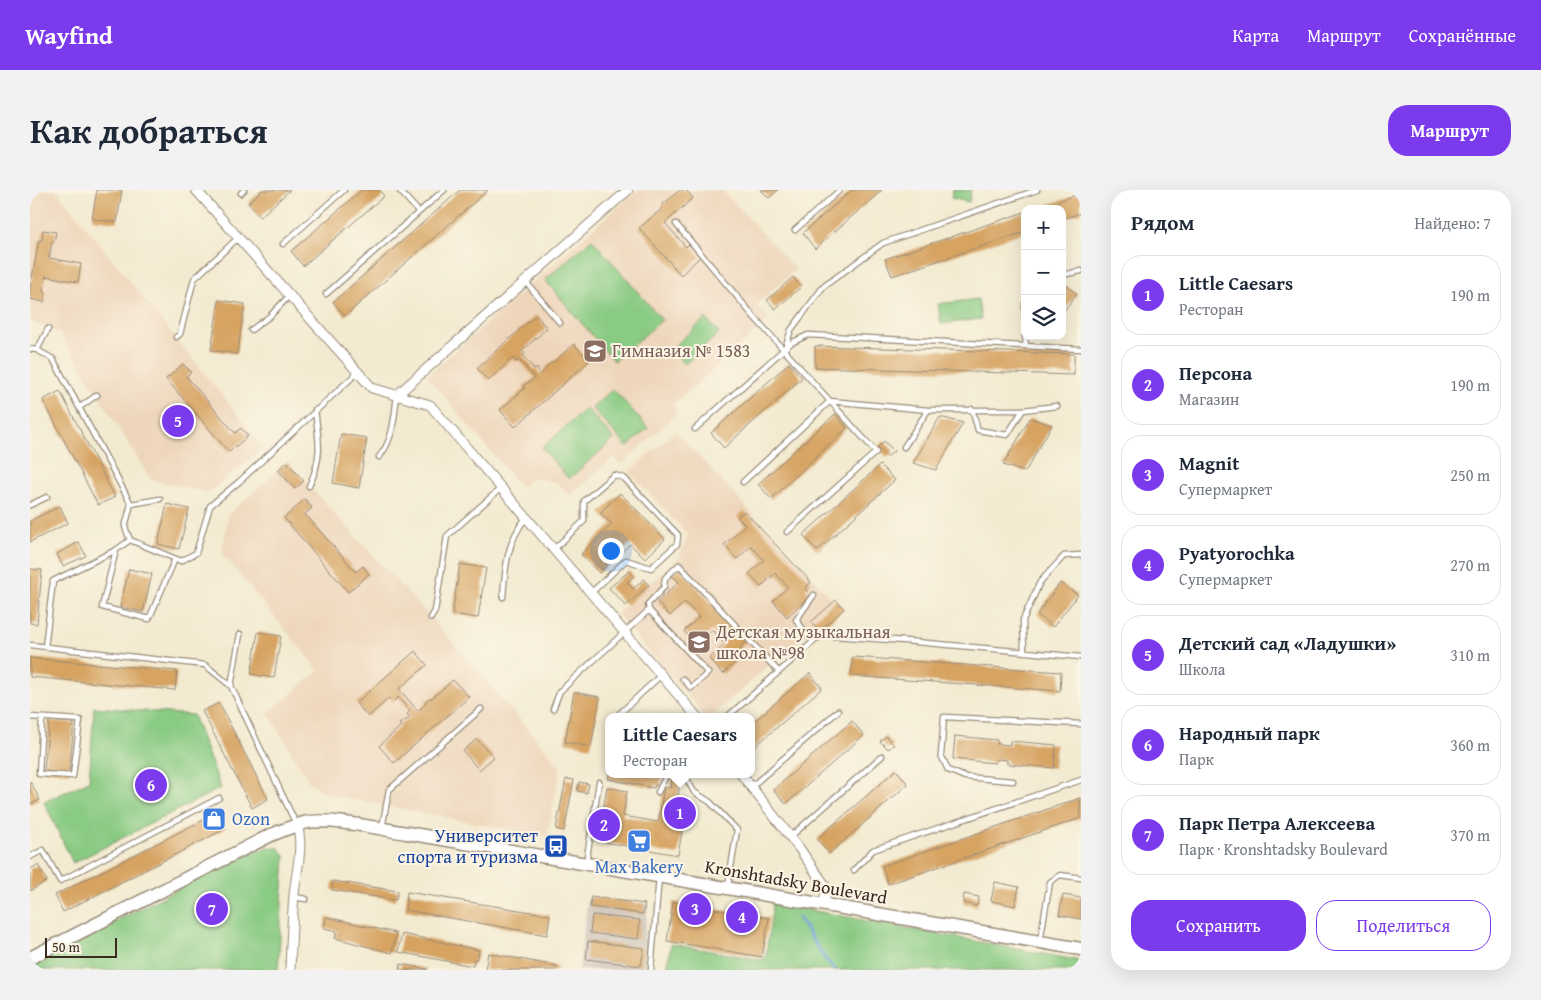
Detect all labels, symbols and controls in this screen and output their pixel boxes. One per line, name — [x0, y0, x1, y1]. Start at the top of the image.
text: Wayfind — [25, 18, 113, 53]
text: Карта — [1233, 22, 1279, 49]
text: Маршрут — [1307, 22, 1381, 49]
text: Сохранённые — [1409, 22, 1516, 49]
text: Как добраться — [30, 105, 268, 156]
button: Маршрут — [1388, 105, 1511, 156]
map controls — [1021, 205, 1066, 340]
button: + — [1021, 205, 1066, 250]
text: Рядом — [1131, 207, 1194, 238]
text: Найдено: 7 — [1414, 211, 1491, 235]
button: − — [1021, 250, 1066, 295]
text: Little Caesars — [1179, 269, 1293, 297]
text: 1 — [1144, 283, 1152, 307]
text: 190 m — [1450, 283, 1490, 307]
button: layers — [1021, 295, 1066, 340]
text: Ресторан — [1179, 297, 1244, 321]
place label: Гимназия № 1583 — [612, 337, 751, 364]
school or university icon: Гимназия № 1583 — [582, 338, 608, 364]
text: Персона — [1179, 359, 1252, 387]
text: 2 — [1144, 373, 1152, 397]
text: 190 m — [1450, 373, 1490, 397]
text: Магазин — [1179, 387, 1239, 411]
pin: 5 — [162, 402, 194, 440]
text: Magnit — [1179, 449, 1239, 477]
text: 3 — [1144, 463, 1152, 487]
text: 250 m — [1450, 463, 1490, 487]
text: Супермаркет — [1179, 477, 1272, 501]
your location — [598, 538, 624, 564]
text: Pyatyorochka — [1179, 539, 1295, 567]
text: 4 — [1144, 553, 1152, 577]
text: 270 m — [1450, 553, 1490, 577]
text: Супермаркет — [1179, 567, 1272, 591]
place label: Детская музыкальная школа №98 — [715, 618, 891, 666]
school or university icon: Детская музыкальная школа №98 — [686, 629, 712, 655]
text: Детский сад «Ладушки» — [1179, 629, 1396, 657]
text: 5 — [1144, 643, 1152, 667]
text: 310 m — [1450, 643, 1490, 667]
text: Школа — [1179, 657, 1225, 681]
popup — [605, 713, 755, 778]
text: Народный парк — [1179, 719, 1320, 747]
text: Little Caesars — [623, 720, 737, 748]
text: 6 — [1144, 733, 1152, 757]
text: 360 m — [1450, 733, 1490, 757]
text: Парк — [1179, 747, 1214, 771]
text: Ресторан — [623, 748, 688, 772]
pin: 6 — [135, 766, 167, 804]
pin: 1 — [664, 794, 696, 832]
place label: Ozon — [232, 805, 270, 832]
shop icon: Ozon — [201, 806, 227, 832]
pin: 2 — [588, 806, 620, 844]
text: Парк Петра Алексеева — [1179, 809, 1375, 837]
place label: Университет спорта и туризма — [398, 822, 538, 870]
text: 7 — [1144, 823, 1152, 847]
text: 370 m — [1450, 823, 1490, 847]
supermarket icon: Max Bakery — [626, 828, 652, 854]
bus stop icon: Университет спорта и туризма — [543, 833, 569, 859]
text: Парк · Kronshtadsky Boulevard — [1179, 837, 1388, 861]
street label: Kronshtadsky Boulevard — [703, 852, 890, 911]
place label: Max Bakery — [595, 853, 683, 880]
pin: 7 — [196, 890, 228, 928]
pin: 3 — [679, 890, 711, 928]
pin: 4 — [726, 898, 758, 936]
button: Сохранить — [1131, 900, 1306, 951]
button: Поделиться — [1316, 900, 1491, 951]
scale bar — [45, 935, 118, 958]
text: 50 m — [52, 937, 80, 957]

